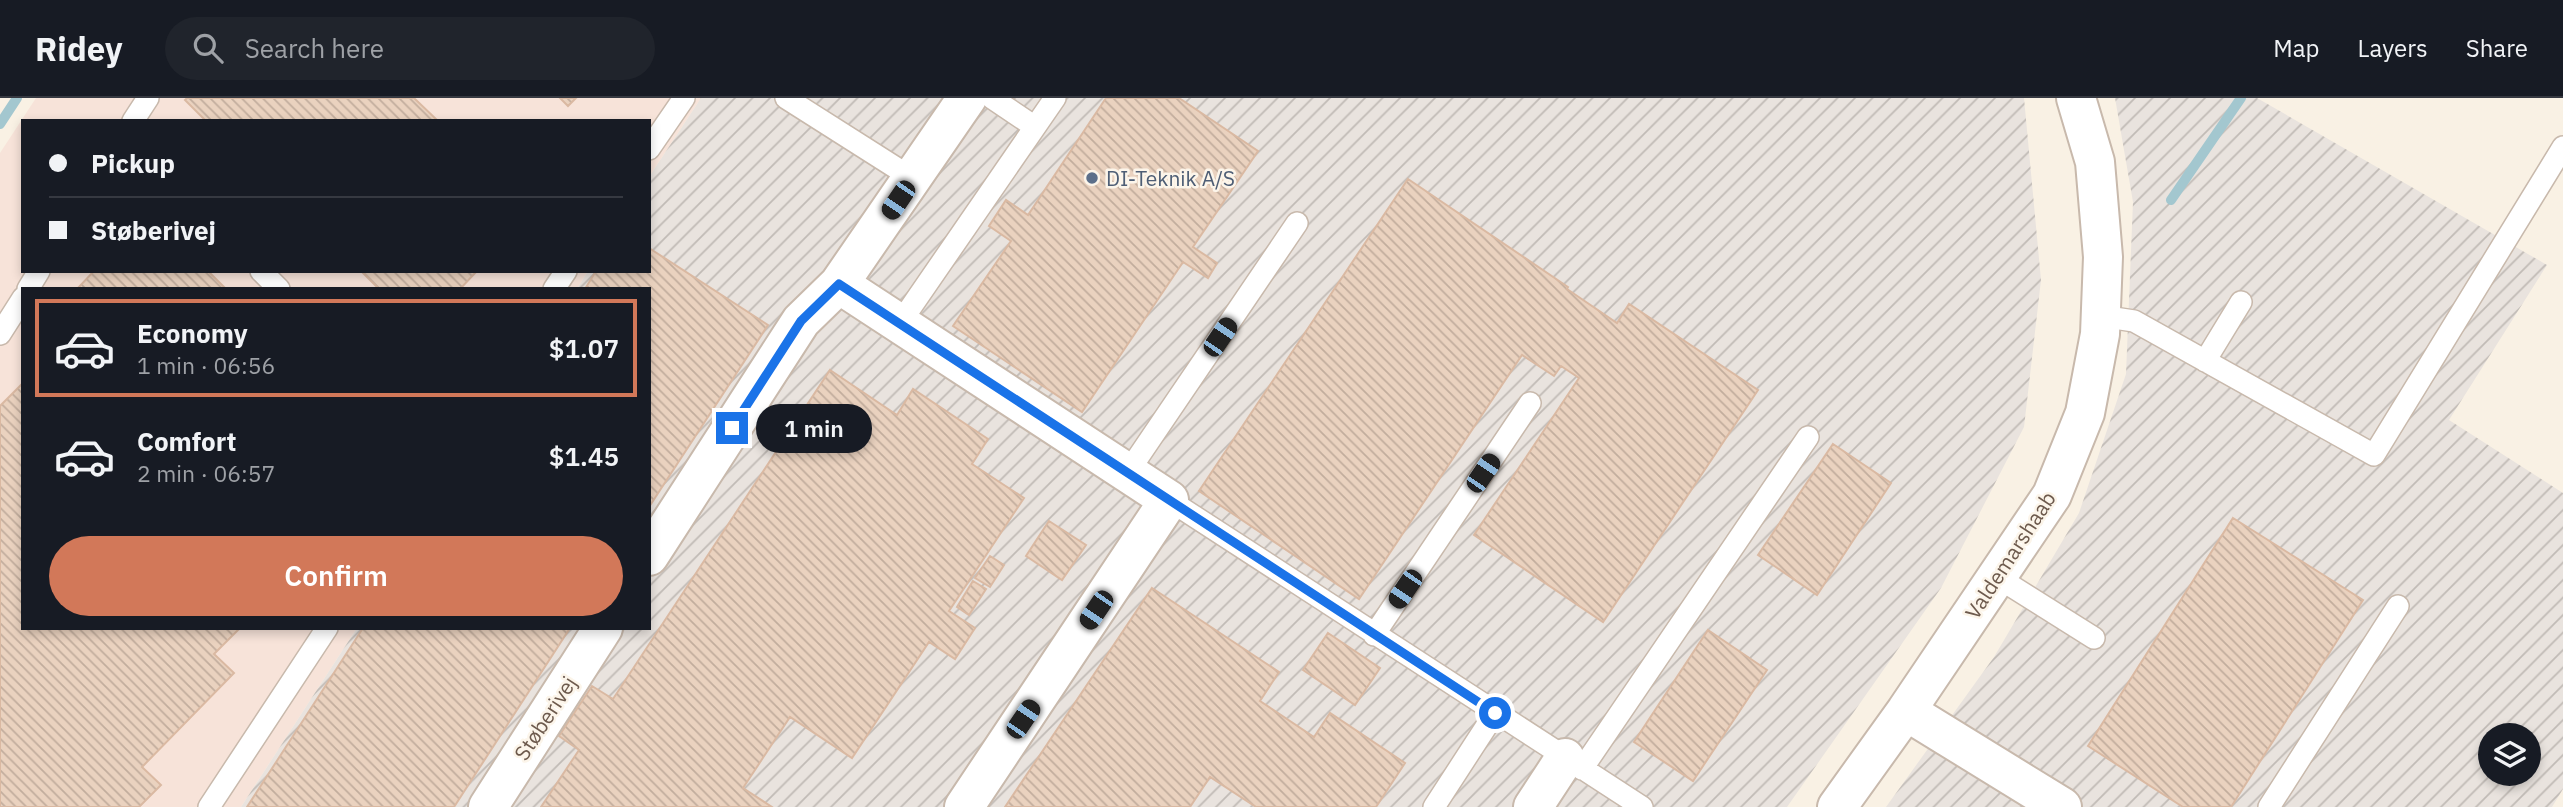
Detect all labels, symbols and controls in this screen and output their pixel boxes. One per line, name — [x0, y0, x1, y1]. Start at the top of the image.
search box — [165, 17, 655, 80]
text: Ridey — [35, 27, 123, 70]
icon: search — [189, 29, 227, 67]
text: Search here — [245, 31, 384, 65]
text: Map — [2273, 32, 2320, 64]
text: Layers — [2358, 32, 2428, 64]
text: Share — [2466, 32, 2528, 64]
text: Pickup — [91, 146, 175, 180]
place label: DI-Teknik A/S — [1106, 164, 1235, 192]
marker: DI-Teknik A/S — [1084, 170, 1100, 186]
car — [878, 177, 919, 223]
text: Støberivej — [91, 213, 216, 247]
car — [1200, 314, 1241, 360]
text: Economy — [137, 316, 248, 350]
icon: car — [53, 317, 116, 380]
text: $1.07 — [549, 331, 619, 365]
text: 1 min · 06:56 — [137, 350, 275, 380]
callout: 1 min — [756, 404, 872, 452]
route end — [716, 412, 748, 444]
text: 1 min — [784, 413, 844, 443]
text: Comfort — [137, 424, 236, 458]
icon: car — [53, 425, 116, 488]
text: $1.45 — [549, 439, 619, 473]
car — [1463, 450, 1504, 496]
text: 2 min · 06:57 — [137, 458, 275, 488]
street label: Valdemarshaab — [1958, 486, 2062, 624]
button: Confirm — [49, 536, 623, 616]
car — [1385, 566, 1426, 612]
car — [1076, 587, 1117, 633]
street label: Støberivej — [507, 671, 583, 765]
car — [1003, 696, 1044, 742]
route start — [1479, 697, 1511, 729]
map controls — [2478, 723, 2541, 786]
button: layers — [2478, 723, 2541, 786]

